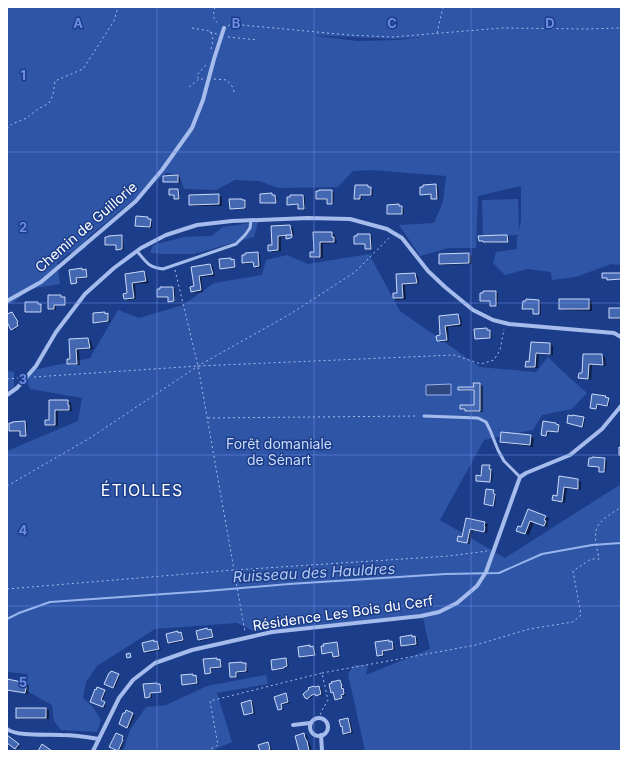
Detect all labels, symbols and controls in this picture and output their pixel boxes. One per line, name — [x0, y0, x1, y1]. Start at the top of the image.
text: A — [73, 15, 83, 31]
text: B — [232, 15, 241, 31]
text: C — [387, 15, 397, 31]
text: D — [545, 15, 555, 31]
text: 1 — [20, 67, 26, 83]
street label: Chemin de Guillorie — [31, 178, 140, 276]
text: 2 — [19, 219, 27, 235]
text: 3 — [19, 371, 27, 387]
park label: Forêt domaniale de Sénart — [226, 435, 332, 468]
district label: ÉTIOLLES — [101, 480, 183, 500]
text: 4 — [19, 522, 28, 538]
water label: Ruisseau des Hauldres — [232, 559, 396, 586]
street label: Résidence Les Bois du Cerf — [251, 591, 434, 634]
text: 5 — [19, 674, 27, 690]

